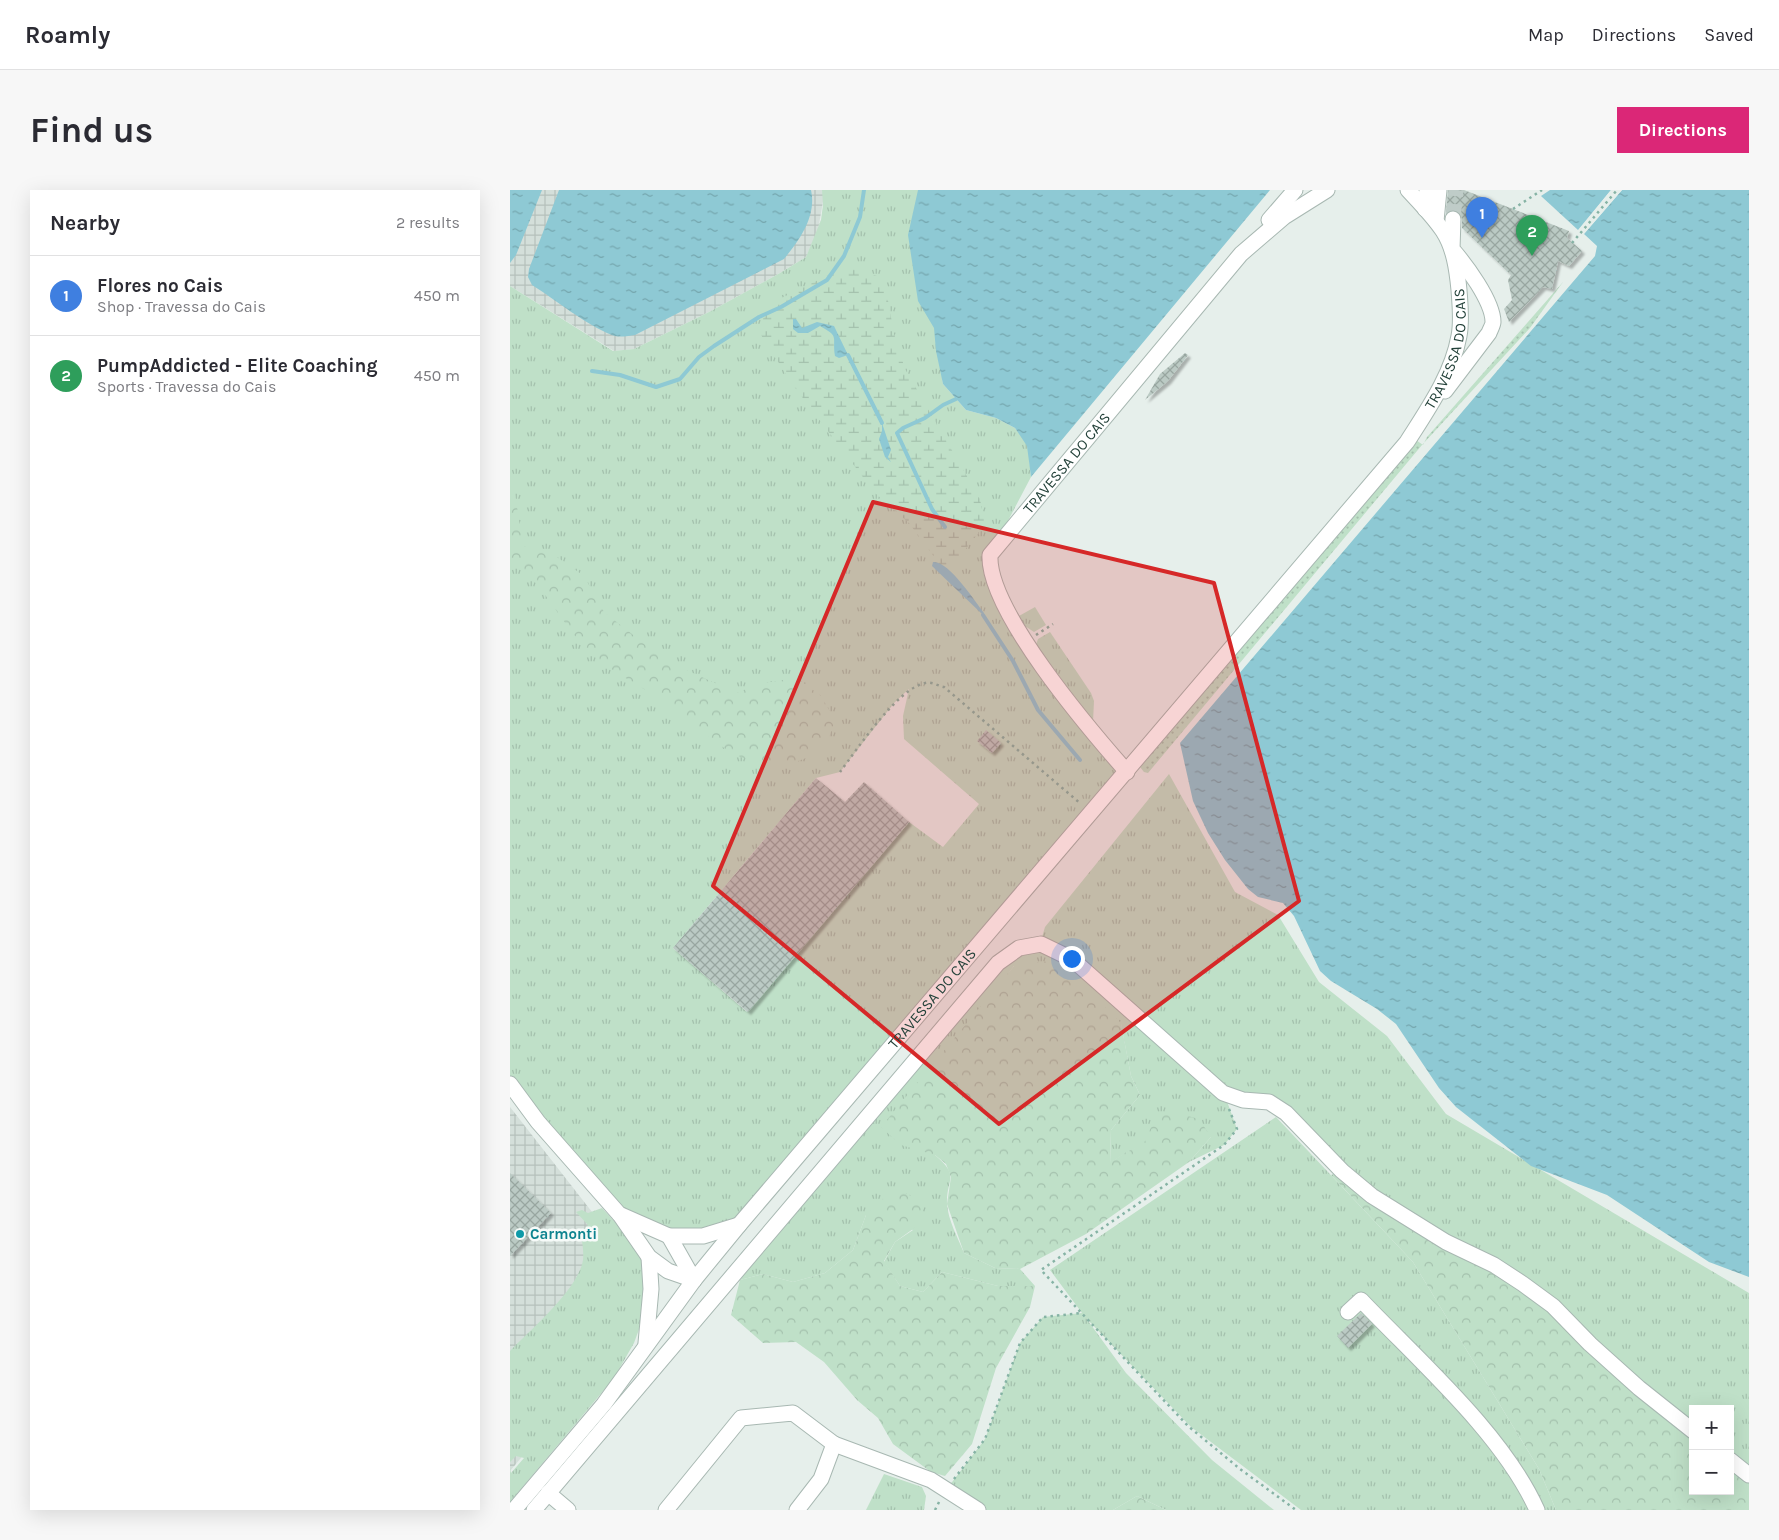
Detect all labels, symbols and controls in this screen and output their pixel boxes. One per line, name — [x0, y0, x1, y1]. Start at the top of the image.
text: Roamly — [25, 21, 110, 49]
text: Map — [1528, 24, 1564, 46]
text: Directions — [1592, 24, 1676, 46]
text: Saved — [1704, 24, 1754, 46]
button: Directions — [1617, 107, 1749, 153]
text: Find us — [30, 110, 153, 151]
pin: 1 — [1466, 197, 1498, 238]
text: Nearby — [50, 211, 120, 235]
text: 2 results — [396, 213, 460, 232]
pin: 2 — [1516, 215, 1548, 256]
text: Flores no Cais — [97, 275, 223, 297]
text: 1 — [63, 286, 69, 305]
text: 450 m — [414, 286, 460, 305]
street label: TRAVESSA DO CAIS — [1421, 288, 1470, 413]
text: Shop · Travessa do Cais — [97, 297, 266, 316]
text: PumpAddicted - Elite Coaching — [97, 355, 377, 377]
text: 2 — [61, 366, 71, 385]
text: 450 m — [414, 366, 460, 385]
text: Sports · Travessa do Cais — [97, 377, 276, 396]
street label: TRAVESSA DO CAIS — [1019, 409, 1114, 517]
street label: TRAVESSA DO CAIS — [884, 945, 980, 1052]
your location — [1059, 946, 1085, 972]
place label: Carmonti — [530, 1225, 597, 1243]
marker: Carmonti — [514, 1228, 526, 1240]
map controls — [1689, 1405, 1734, 1495]
button: + — [1689, 1405, 1734, 1450]
button: − — [1689, 1450, 1734, 1495]

